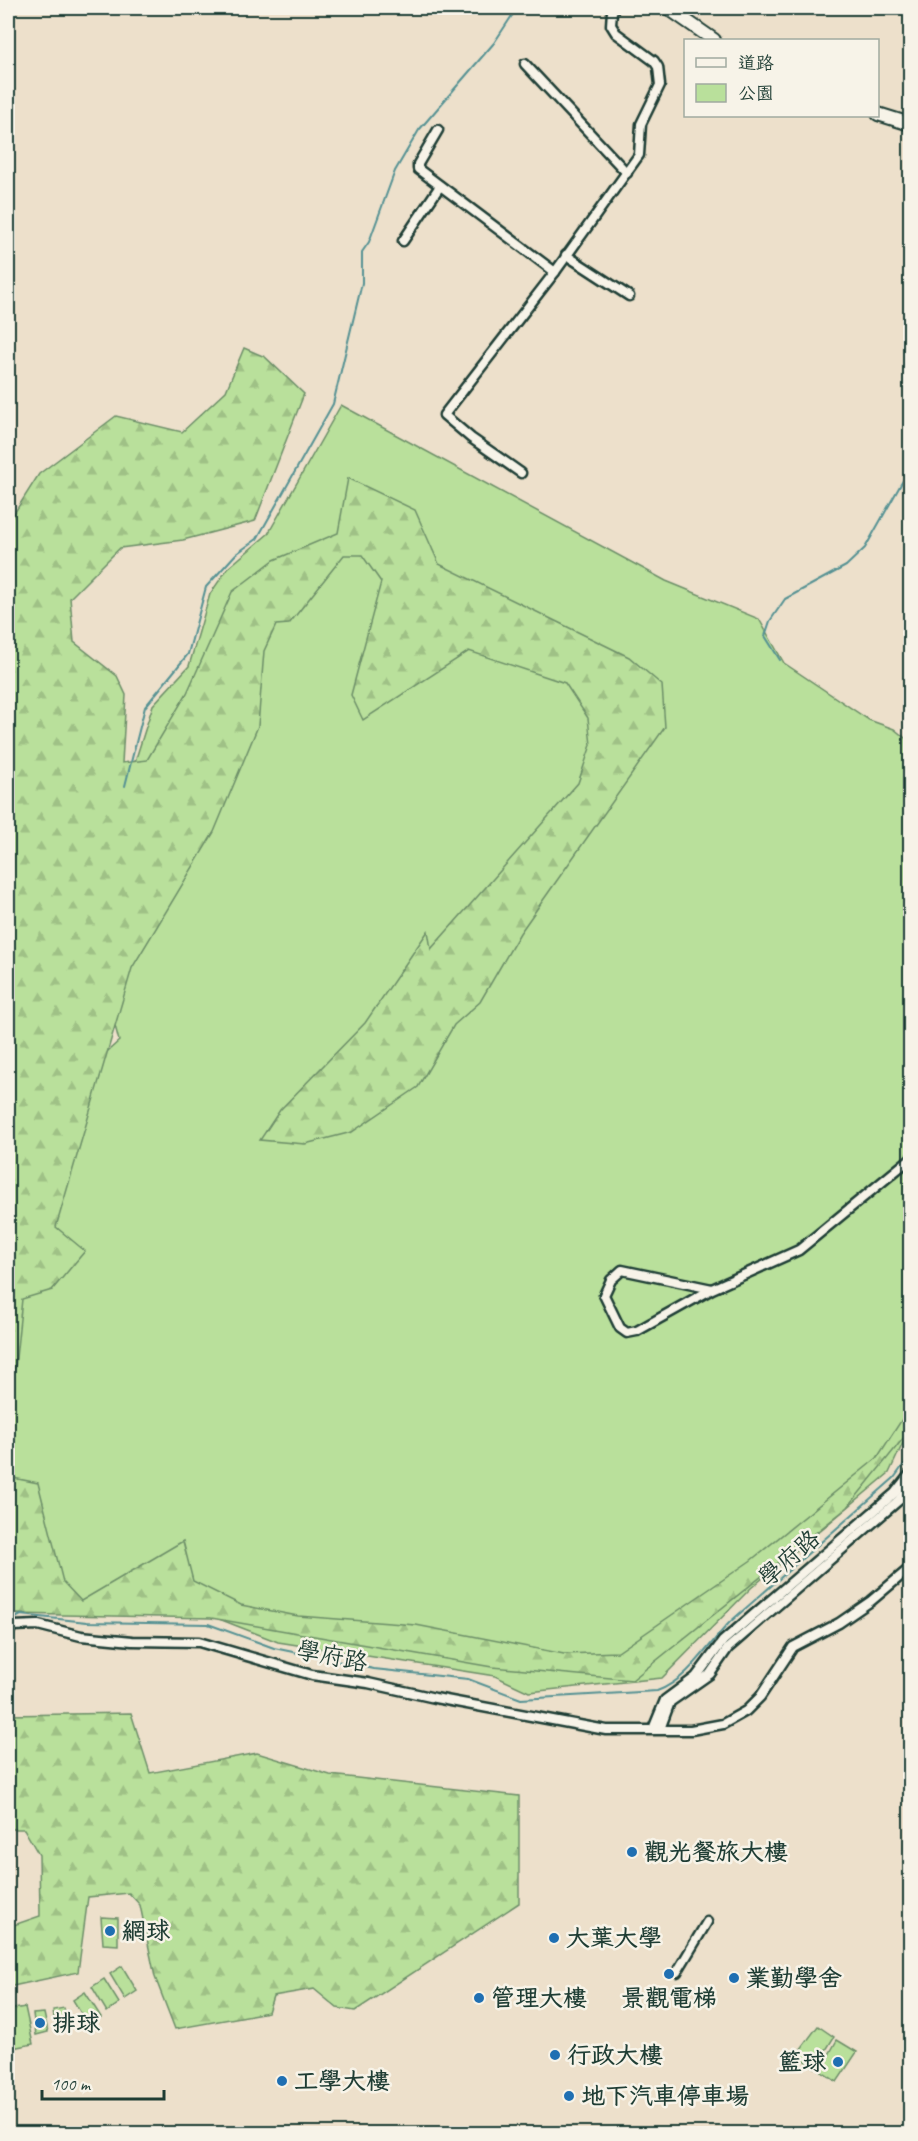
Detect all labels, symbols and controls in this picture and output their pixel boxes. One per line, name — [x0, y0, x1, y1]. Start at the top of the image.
legend — [684, 39, 879, 117]
text: 道路 — [738, 52, 774, 74]
text: 公園 — [738, 82, 774, 104]
street label: 學府路 — [752, 1523, 826, 1593]
street label: 學府路 — [294, 1634, 370, 1678]
place label: 觀光餐旅大樓 — [644, 1837, 788, 1867]
marker: 觀光餐旅大樓 — [625, 1845, 639, 1859]
place label: 網球 — [122, 1916, 170, 1946]
place label: 大葉大學 — [566, 1923, 662, 1953]
marker: 網球 — [103, 1924, 117, 1938]
marker: 大葉大學 — [547, 1931, 561, 1945]
place label: 業勤學舍 — [746, 1963, 842, 1993]
marker: 景觀電梯 — [662, 1967, 676, 1981]
marker: 業勤學舍 — [727, 1971, 741, 1985]
place label: 管理大樓 — [491, 1983, 587, 2013]
place label: 景觀電梯 — [621, 1983, 717, 2013]
marker: 管理大樓 — [472, 1991, 486, 2005]
place label: 排球 — [52, 2008, 100, 2038]
marker: 排球 — [33, 2016, 47, 2030]
place label: 行政大樓 — [567, 2040, 663, 2070]
place label: 籃球 — [778, 2047, 826, 2077]
marker: 行政大樓 — [548, 2048, 562, 2062]
marker: 籃球 — [831, 2055, 845, 2069]
scale bar — [42, 2063, 164, 2101]
place label: 工學大樓 — [294, 2066, 390, 2096]
text: 100 m — [51, 2073, 92, 2095]
marker: 工學大樓 — [275, 2074, 289, 2088]
place label: 地下汽車停車場 — [581, 2081, 749, 2111]
marker: 地下汽車停車場 — [562, 2089, 576, 2103]

